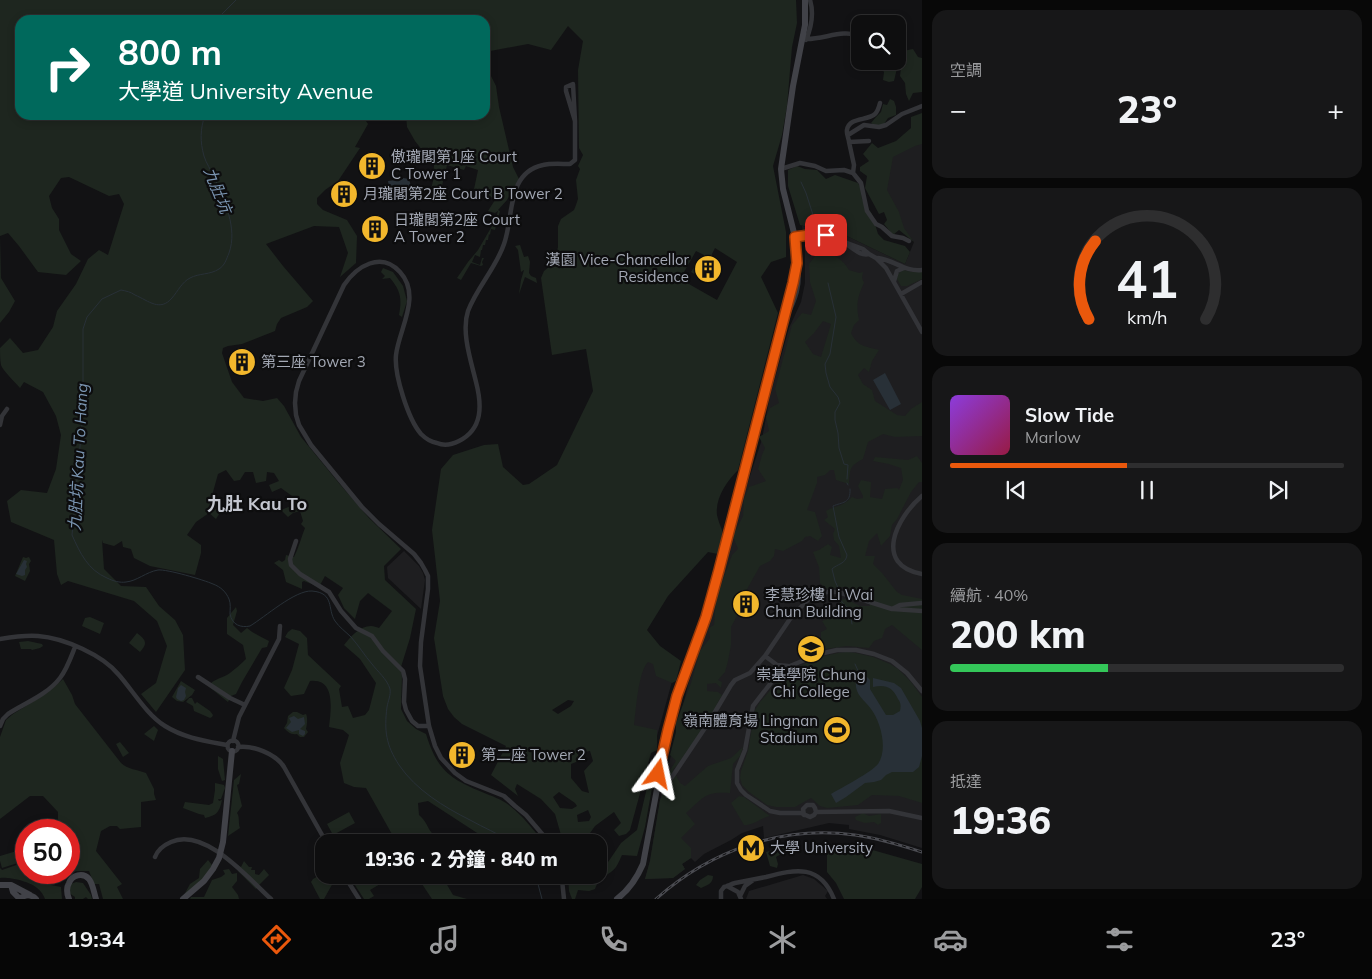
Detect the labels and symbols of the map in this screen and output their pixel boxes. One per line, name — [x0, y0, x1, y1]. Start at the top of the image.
place label: 傲瓏閣第1座 Court C Tower 1 — [391, 147, 517, 183]
building icon: 傲瓏閣第1座 Court C Tower 1 — [357, 151, 387, 181]
water label: 九肚坑 — [200, 164, 237, 218]
building icon: 月瓏閣第2座 Court B Tower 2 — [329, 179, 359, 209]
place label: 月瓏閣第2座 Court B Tower 2 — [363, 184, 563, 203]
place label: 日瓏閣第2座 Court A Tower 2 — [394, 210, 520, 246]
building icon: 日瓏閣第2座 Court A Tower 2 — [360, 214, 390, 244]
pin — [805, 214, 847, 256]
place label: 漢園 Vice-Chancellor Residence — [546, 250, 690, 286]
building icon: 漢園 Vice-Chancellor Residence — [693, 254, 723, 284]
building icon: 第三座 Tower 3 — [227, 347, 257, 377]
place label: 第三座 Tower 3 — [261, 352, 366, 371]
water label: 九肚坑 Kau To Hang — [64, 382, 92, 531]
district label: 九肚 Kau To — [207, 492, 307, 515]
place label: 李慧珍樓 Li Wai Chun Building — [765, 585, 873, 621]
building icon: 李慧珍樓 Li Wai Chun Building — [731, 589, 761, 619]
school or university icon: 崇基學院 Chung Chi College — [796, 634, 826, 664]
place label: 崇基學院 Chung Chi College — [756, 665, 866, 701]
place label: 嶺南體育場 Lingnan Stadium — [683, 711, 818, 747]
sports icon: 嶺南體育場 Lingnan Stadium — [822, 715, 852, 745]
building icon: 第二座 Tower 2 — [447, 740, 477, 770]
place label: 第二座 Tower 2 — [481, 745, 586, 764]
position arrow — [631, 747, 683, 799]
speed limit sign: 50 — [15, 819, 80, 884]
metro station icon: 大學 University — [736, 833, 766, 863]
place label: 大學 University — [770, 838, 873, 857]

